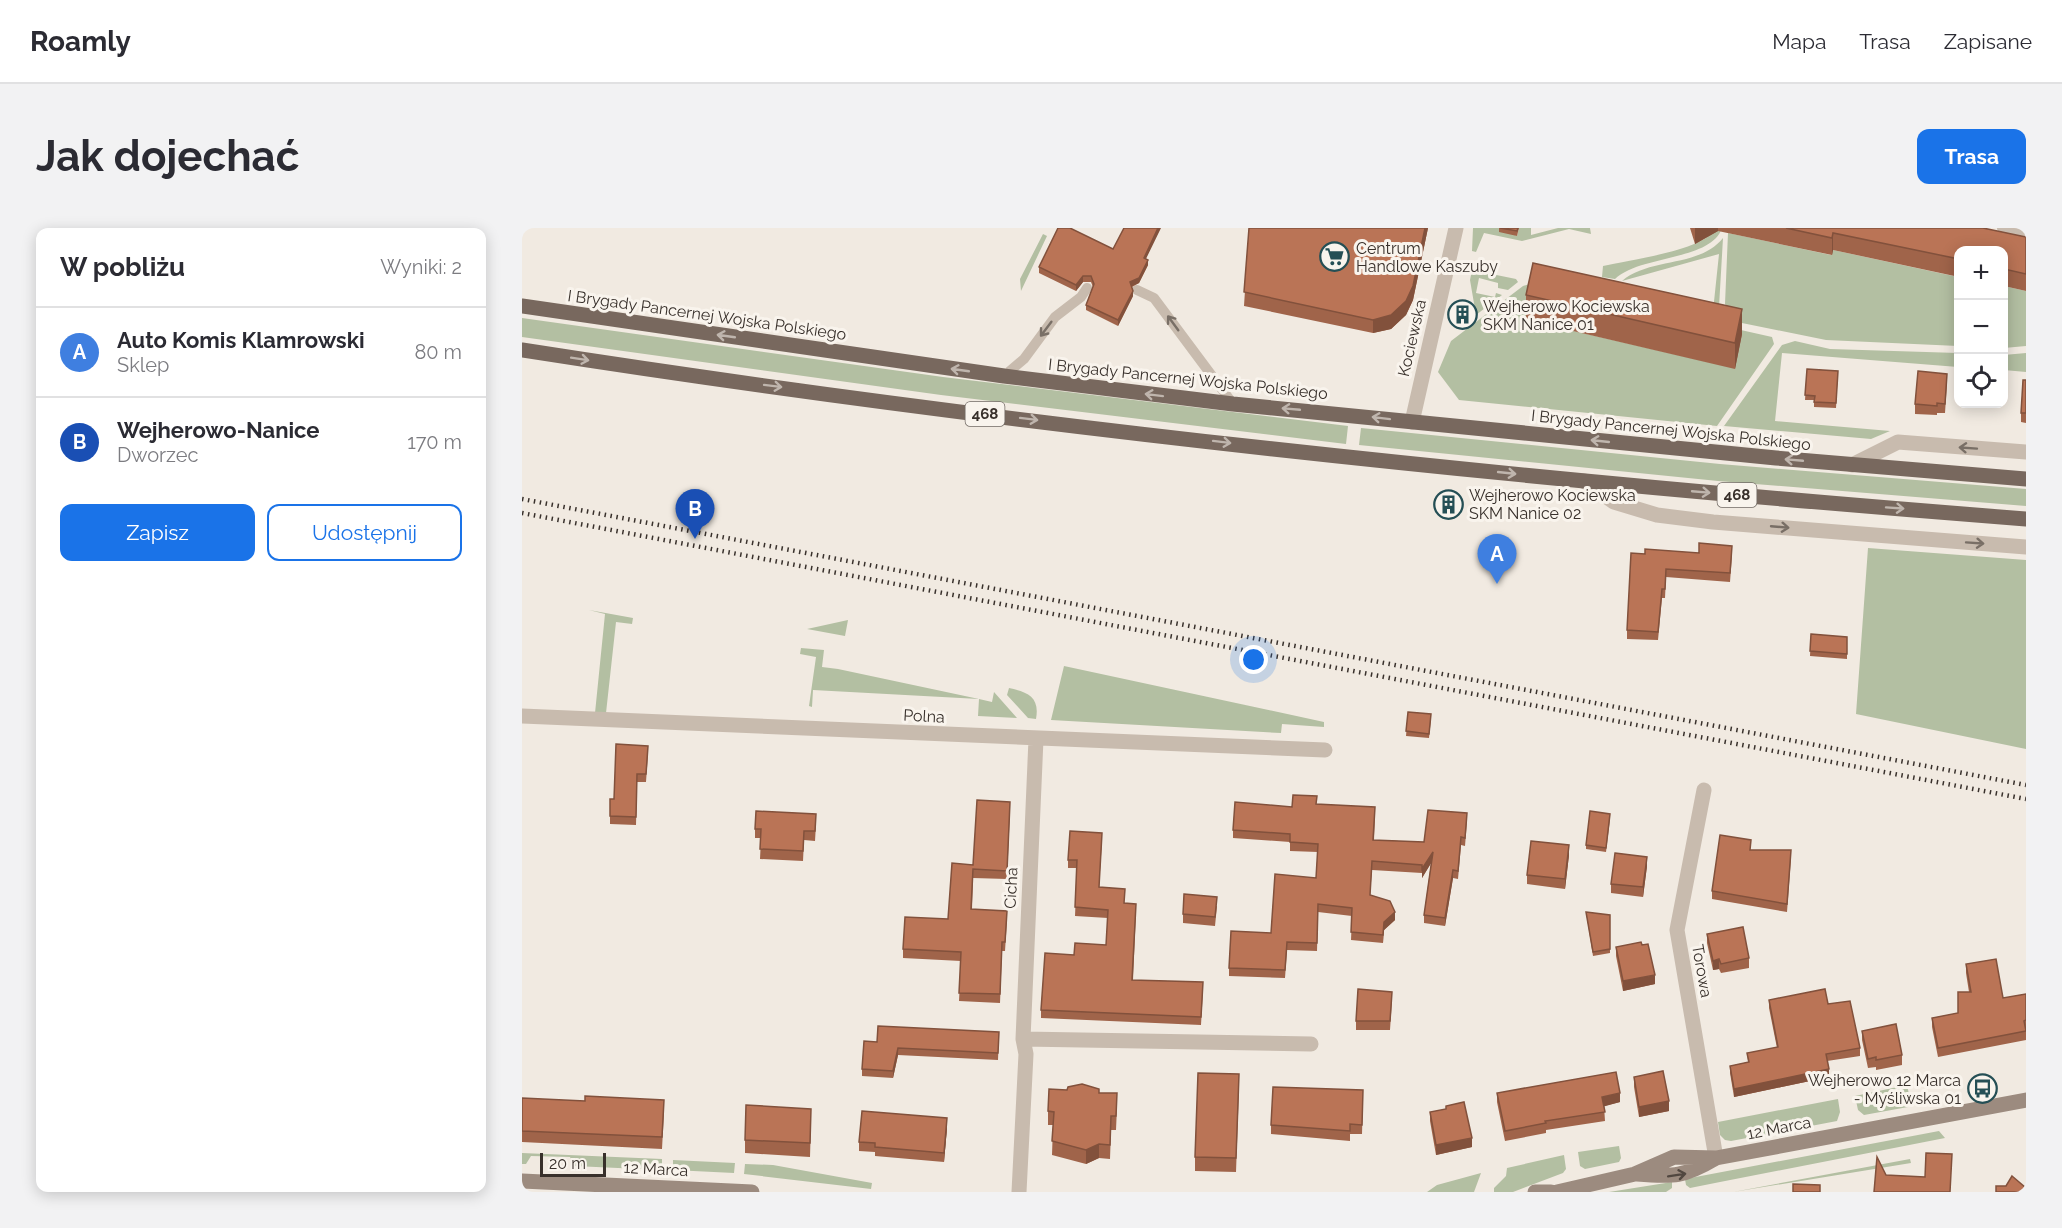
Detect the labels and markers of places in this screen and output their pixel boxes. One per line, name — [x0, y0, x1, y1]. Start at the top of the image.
place label: Centrum Handlowe Kaszuby — [1356, 239, 1498, 276]
supermarket icon: Centrum Handlowe Kaszuby — [1319, 241, 1351, 273]
place label: Wejherowo Kociewska SKM Nanice 01 — [1483, 297, 1650, 334]
building icon: Wejherowo Kociewska SKM Nanice 01 — [1446, 299, 1478, 331]
place label: Wejherowo Kociewska SKM Nanice 02 — [1469, 486, 1636, 523]
building icon: Wejherowo Kociewska SKM Nanice 02 — [1432, 488, 1464, 520]
pin: B — [676, 490, 714, 539]
pin: A — [1478, 534, 1516, 584]
place label: Wejherowo 12 Marca - Myśliwska 01 — [1808, 1071, 1961, 1108]
bus stop icon: Wejherowo 12 Marca - Myśliwska 01 — [1966, 1073, 1998, 1105]

